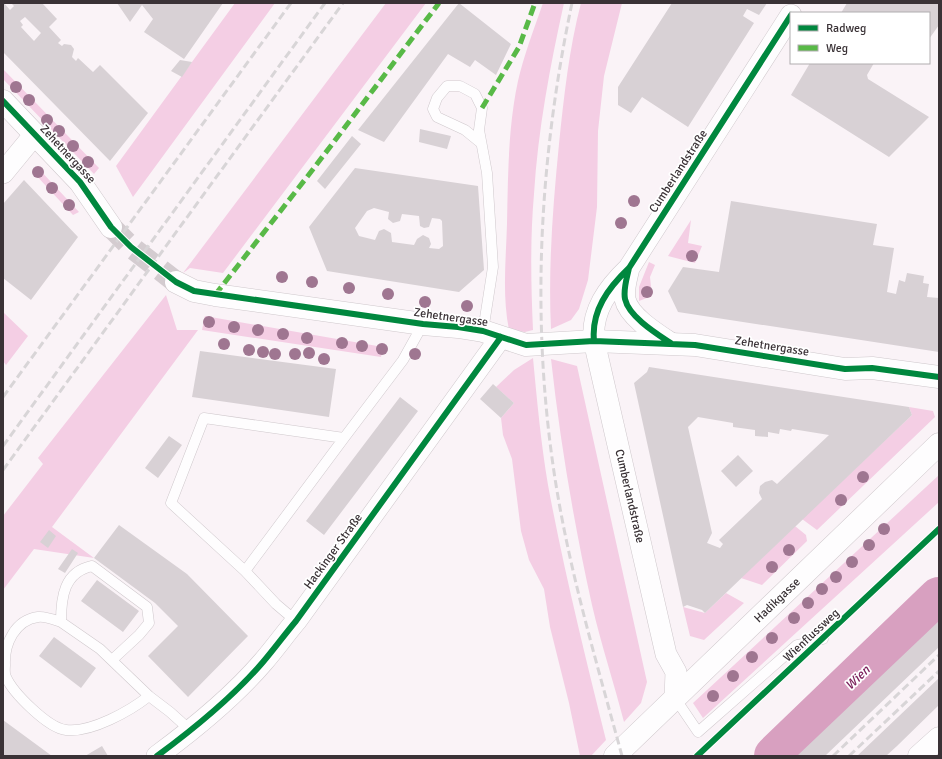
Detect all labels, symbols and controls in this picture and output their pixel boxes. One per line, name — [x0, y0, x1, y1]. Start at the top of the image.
legend — [790, 12, 930, 64]
text: Radweg — [826, 21, 866, 36]
text: Weg — [826, 41, 848, 56]
street label: Zehetnergasse — [37, 122, 99, 187]
street label: Cumberlandstraße — [646, 127, 711, 216]
street label: Zehetnergasse — [413, 305, 489, 330]
street label: Zehetnergasse — [734, 333, 810, 360]
street label: Cumberlandstraße — [611, 448, 648, 545]
street label: Hackinger Straße — [301, 511, 366, 592]
street label: Hadikgasse — [751, 575, 804, 626]
street label: Wienflussweg — [780, 606, 842, 665]
water label: Wien — [842, 662, 874, 693]

